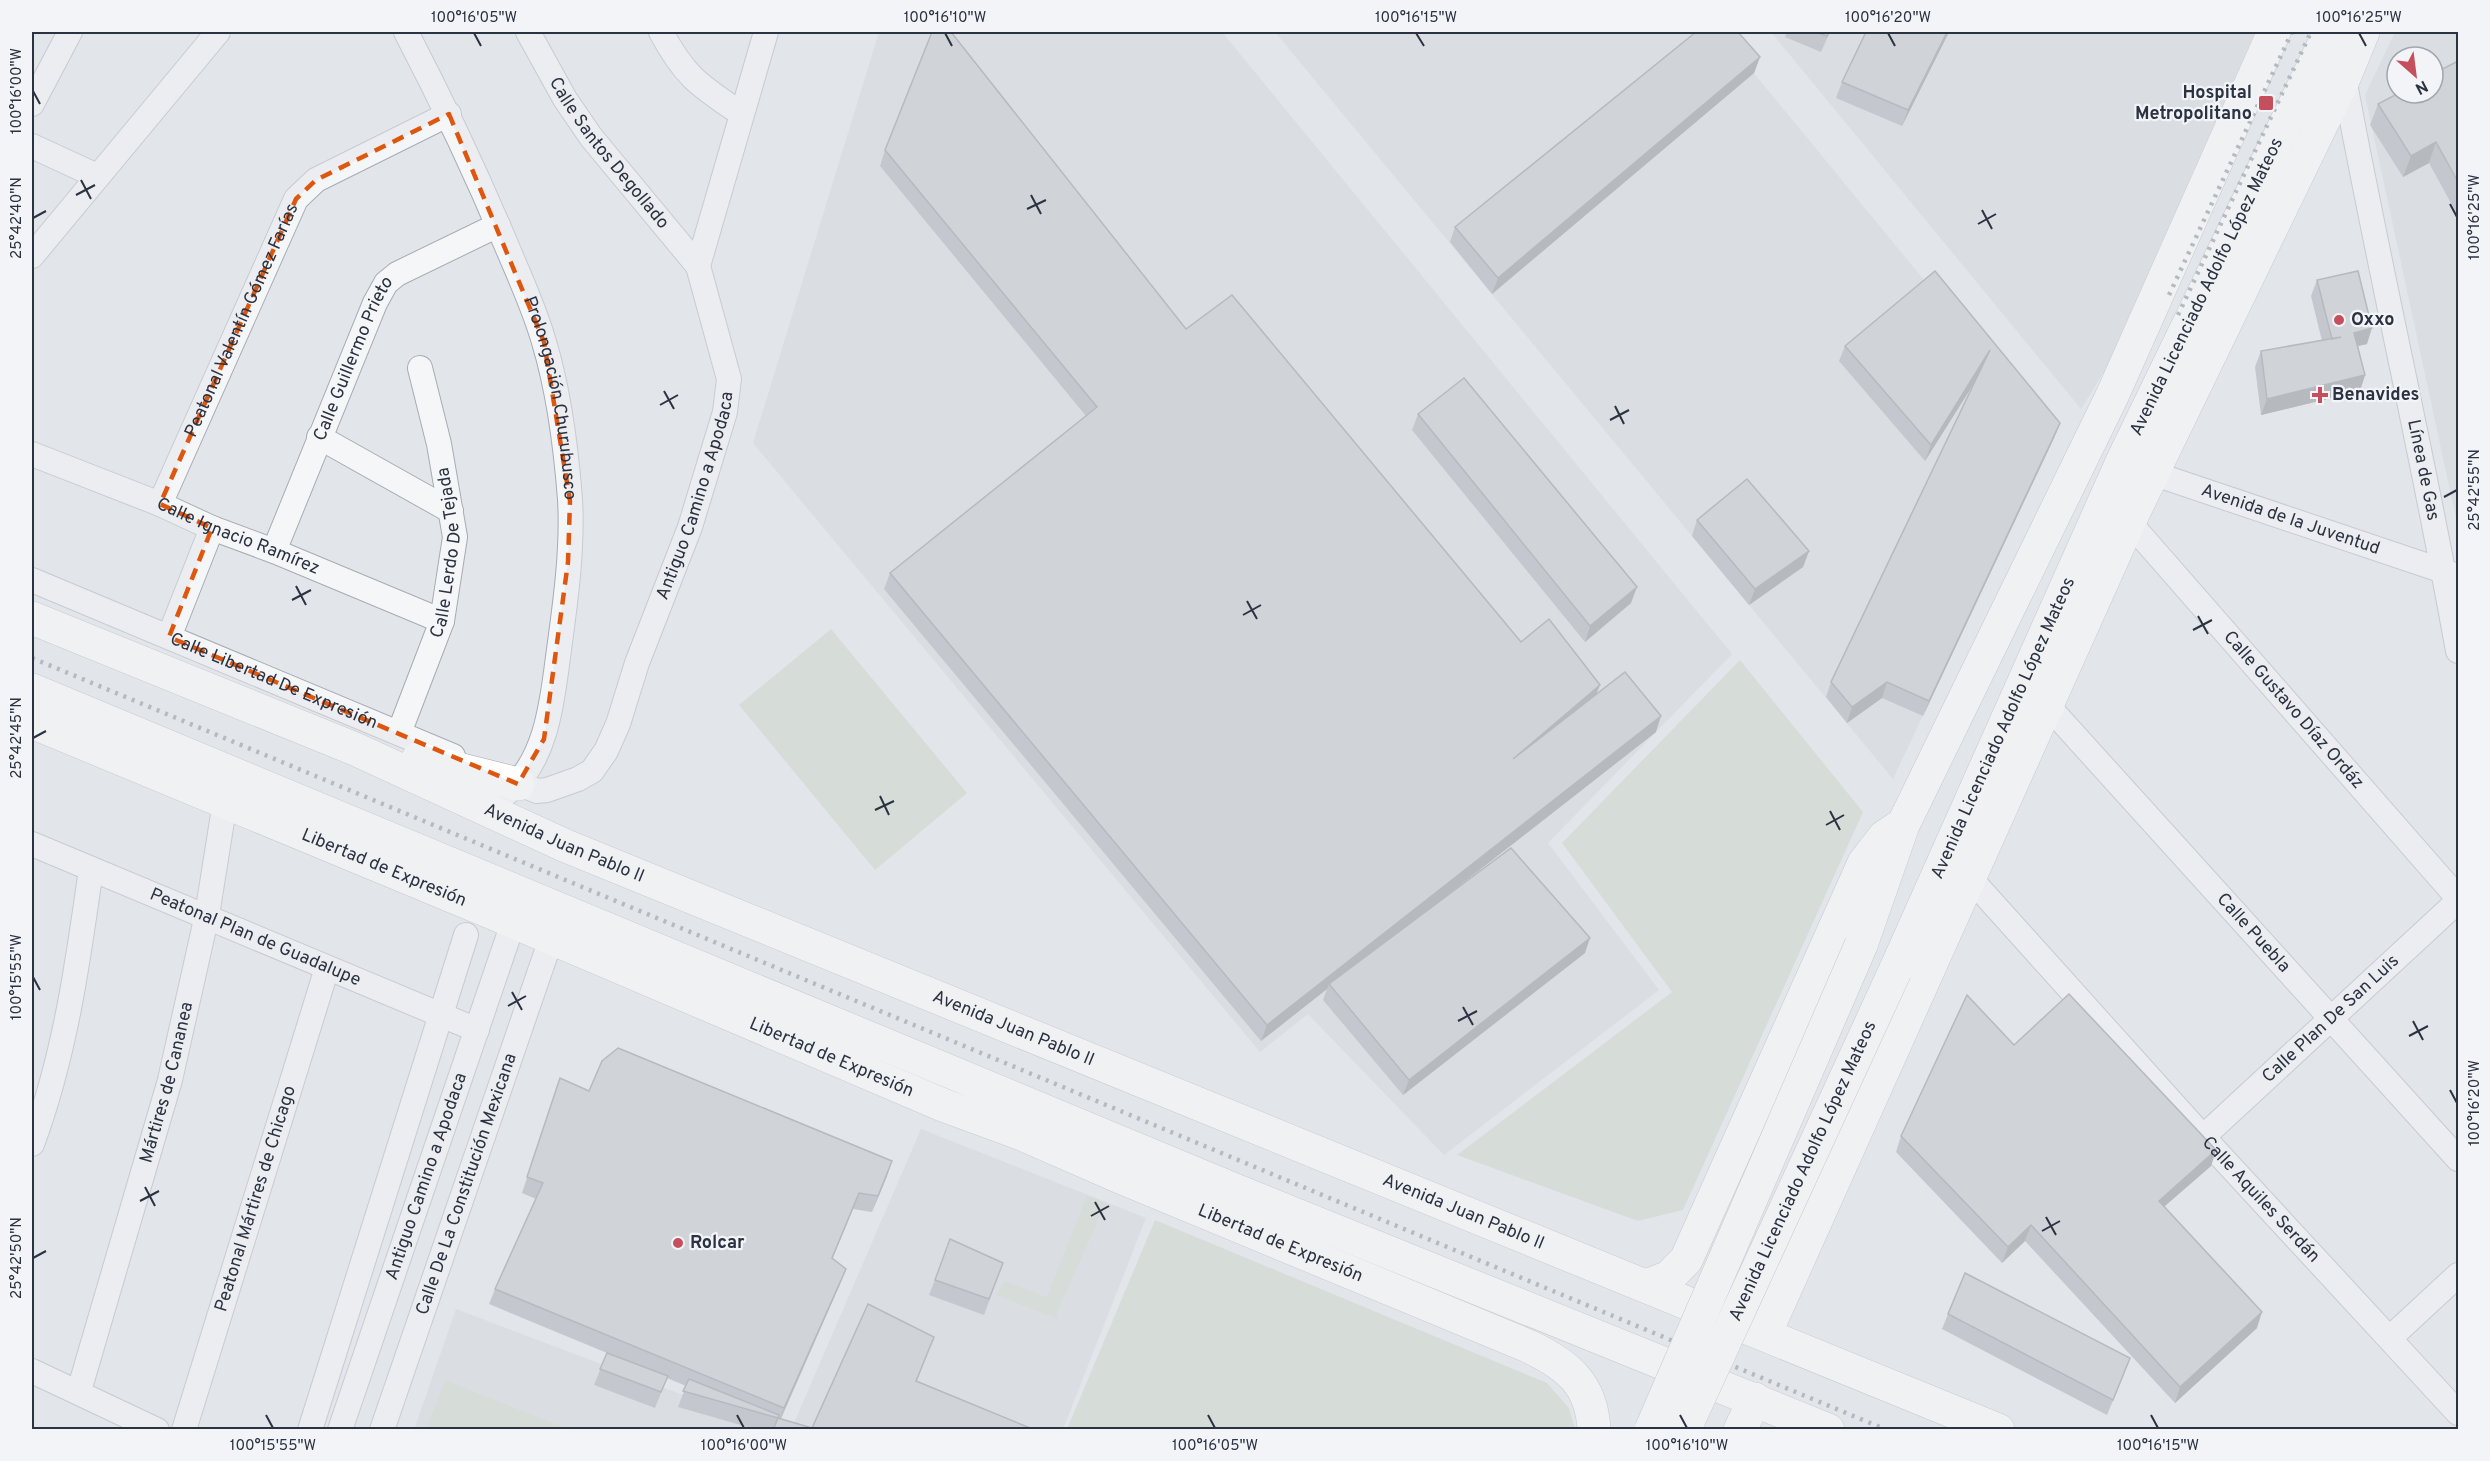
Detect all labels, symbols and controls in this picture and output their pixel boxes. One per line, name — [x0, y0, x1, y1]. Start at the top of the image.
text: 100°16'05"W — [431, 9, 517, 28]
text: 100°16'10"W — [904, 9, 986, 28]
text: 100°16'15"W — [1375, 9, 1457, 28]
text: 100°16'20"W — [1845, 9, 1931, 28]
text: 100°16'25"W — [2316, 9, 2402, 28]
north arrow — [2385, 45, 2445, 105]
text: 100°16'00"W — [8, 48, 27, 134]
street label: Calle Santos Degollado — [544, 73, 674, 234]
text: N — [2411, 75, 2431, 98]
place label: Hospital Metropolitano — [2135, 82, 2252, 126]
marker: Hospital Metropolitano — [2257, 94, 2275, 112]
street label: Avenida Licenciado Adolfo López Mateos — [2125, 134, 2289, 440]
text: 100°16'25"W — [2466, 174, 2485, 260]
text: 25°42'40"N — [8, 177, 27, 259]
street label: Peatonal Valentín Gómez Farías — [180, 200, 304, 441]
street label: Calle Guillermo Prieto — [308, 270, 398, 445]
street label: Prolongación Churubusco — [518, 293, 582, 501]
place label: Oxxo — [2351, 309, 2394, 332]
marker: Oxxo — [2332, 313, 2346, 327]
place label: Benavides — [2332, 384, 2419, 407]
marker: Benavides — [2313, 388, 2327, 402]
street label: Antiguo Camino a Apodaca — [651, 390, 739, 603]
street label: Línea de Gas — [2402, 417, 2445, 523]
text: 25°42'55"N — [2466, 449, 2485, 531]
street label: Calle Lerdo De Tejada — [425, 465, 467, 642]
street label: Avenida de la Juventud — [2198, 479, 2383, 560]
street label: Calle Ignacio Ramírez — [153, 492, 323, 580]
street label: Avenida Licenciado Adolfo López Mateos — [1926, 573, 2081, 883]
street label: Calle Gustavo Díaz Ordáz — [2218, 626, 2369, 794]
street label: Calle Libertad De Expresión — [166, 627, 381, 735]
text: 25°42'45"N — [8, 697, 27, 779]
street label: Avenida Juan Pablo II — [480, 798, 648, 888]
street label: Libertad de Expresión — [298, 823, 470, 912]
street label: Peatonal Plan de Guadalupe — [146, 883, 364, 992]
street label: Calle Puebla — [2211, 888, 2295, 978]
text: 100°15'55"W — [8, 934, 27, 1020]
street label: Calle Plan De San Luis — [2257, 950, 2404, 1088]
street label: Avenida Juan Pablo II — [929, 985, 1098, 1072]
street label: Mártires de Cananea — [135, 1000, 199, 1166]
street label: Libertad de Expresión — [746, 1012, 917, 1103]
street label: Avenida Licenciado Adolfo López Mateos — [1724, 1017, 1882, 1325]
street label: Calle De La Constitución Mexicana — [411, 1050, 522, 1318]
text: 100°16'20"W — [2466, 1060, 2485, 1146]
street label: Antiguo Camino a Apodaca — [381, 1070, 473, 1283]
street label: Peatonal Mártires de Chicago — [210, 1083, 301, 1315]
street label: Calle Aquiles Serdán — [2197, 1131, 2325, 1268]
street label: Avenida Juan Pablo II — [1379, 1169, 1548, 1255]
street label: Libertad de Expresión — [1194, 1199, 1366, 1288]
text: 25°42'50"N — [8, 1217, 27, 1299]
place label: Rolcar — [690, 1232, 745, 1255]
marker: Rolcar — [671, 1236, 685, 1250]
text: 100°15'55"W — [230, 1437, 316, 1456]
text: 100°16'00"W — [701, 1437, 787, 1456]
text: 100°16'05"W — [1172, 1437, 1258, 1456]
text: 100°16'10"W — [1646, 1437, 1728, 1456]
text: 100°16'15"W — [2117, 1437, 2199, 1456]

